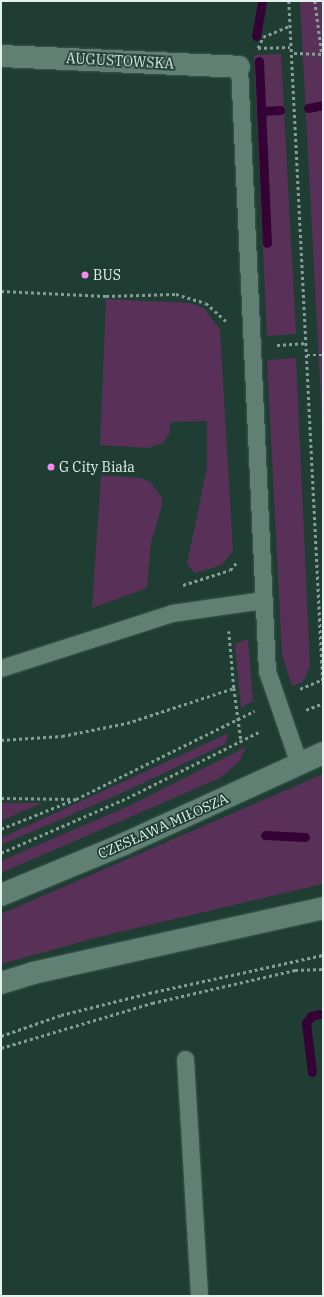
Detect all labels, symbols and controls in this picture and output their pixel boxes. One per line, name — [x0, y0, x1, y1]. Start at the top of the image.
street label: AUGUSTOWSKA — [66, 50, 174, 72]
place label: BUS — [93, 267, 121, 283]
marker: BUS — [80, 270, 90, 280]
place label: G City Biała — [59, 459, 135, 475]
marker: G City Biała — [46, 462, 56, 472]
street label: CZESŁAWA MIŁOSZA — [95, 790, 231, 862]

